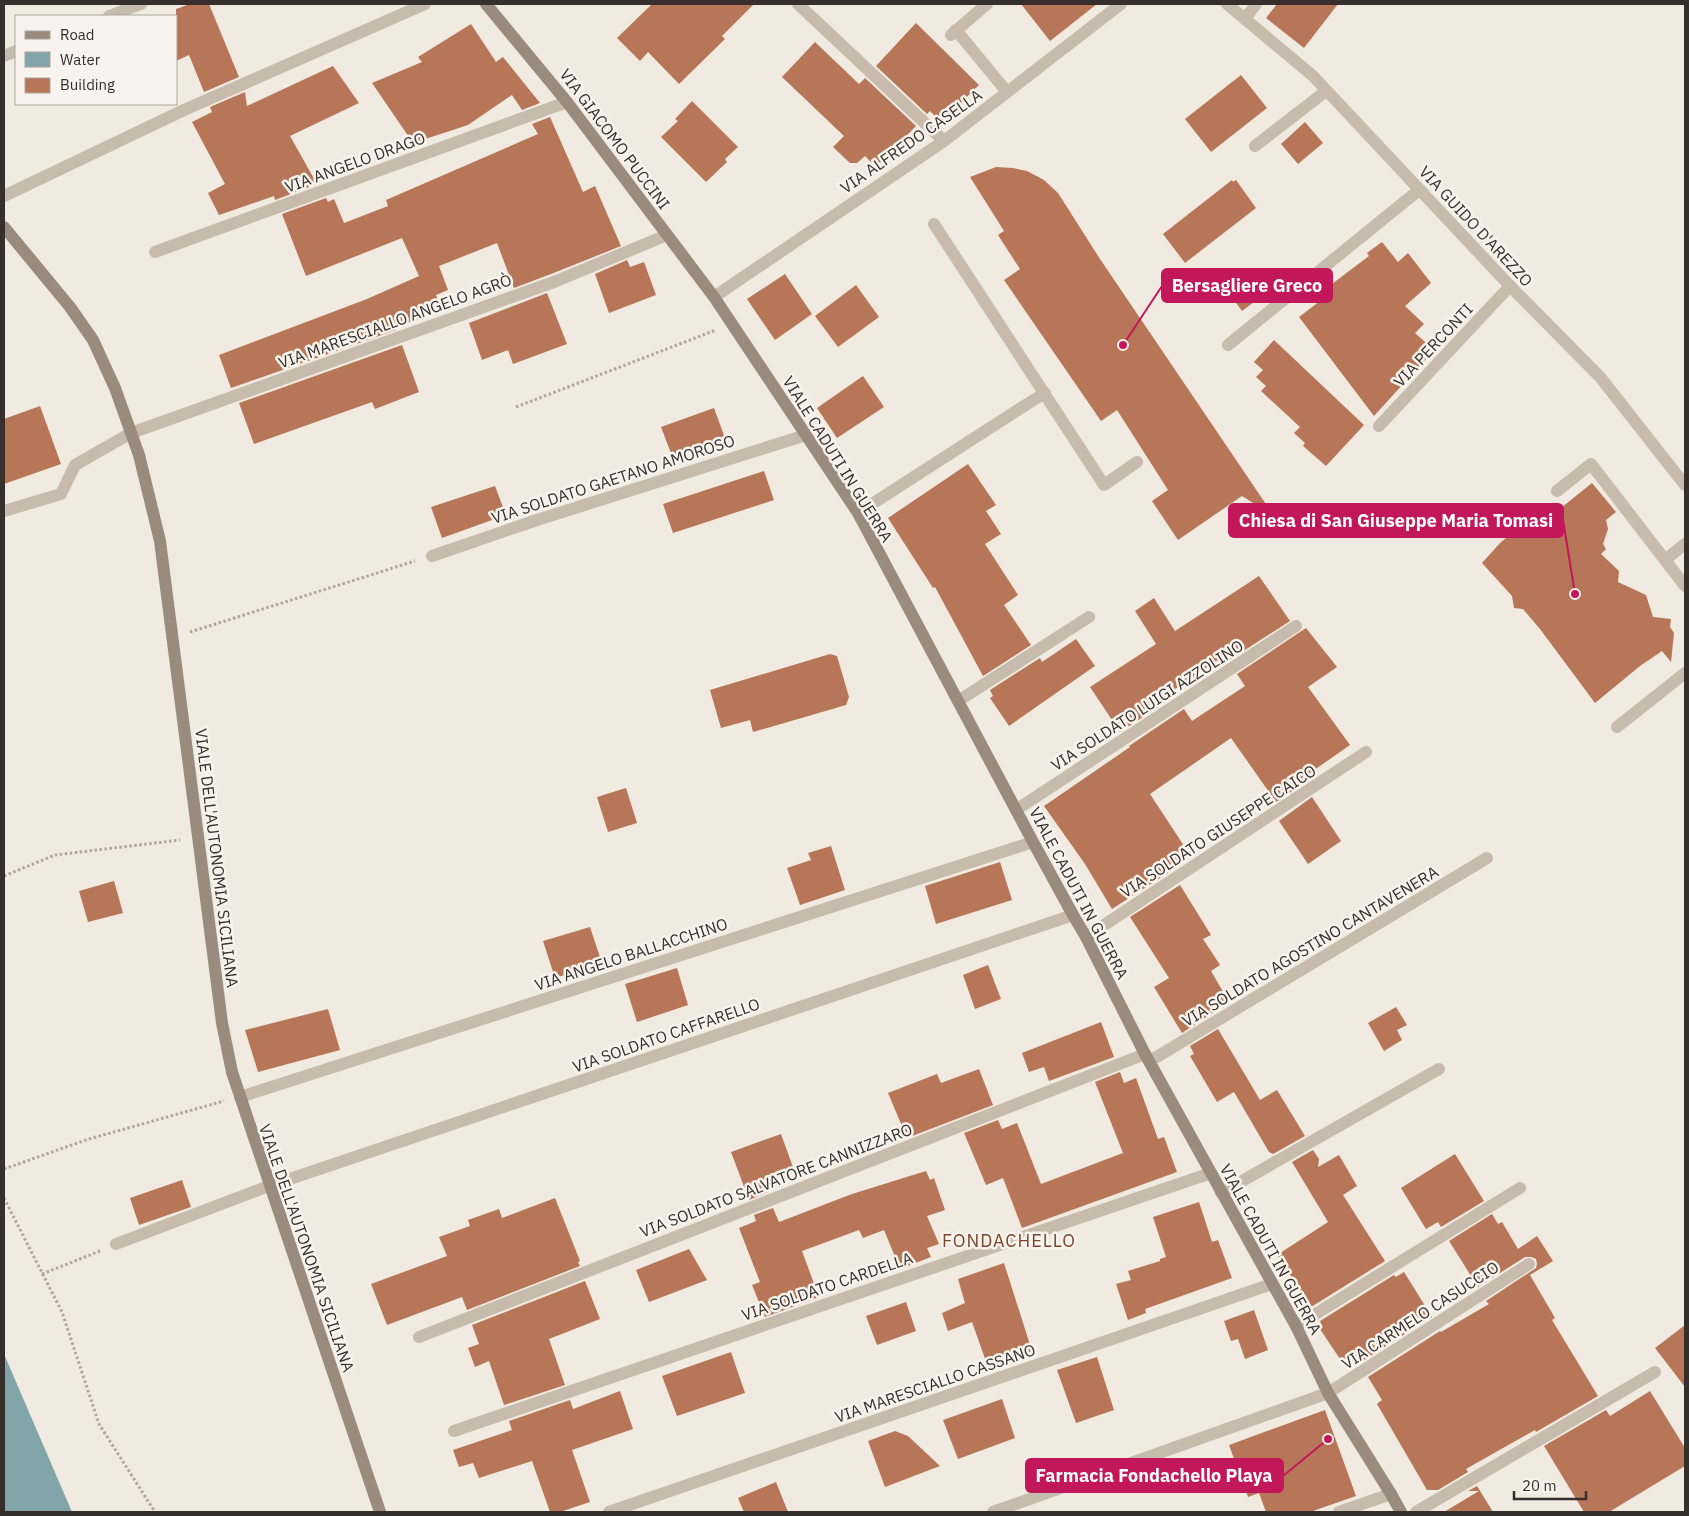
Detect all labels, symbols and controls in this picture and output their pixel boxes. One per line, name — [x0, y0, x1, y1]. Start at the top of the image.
legend — [15, 15, 178, 105]
text: Road — [60, 25, 95, 44]
text: Water — [60, 50, 101, 69]
street label: VIA GIACOMO PUCCINI — [556, 65, 674, 213]
text: Building — [60, 75, 115, 94]
street label: VIA ALFREDO CASELLA — [836, 85, 986, 197]
street label: VIA ANGELO DRAGO — [282, 127, 428, 197]
street label: VIA GUIDO D'AREZZO — [1415, 162, 1537, 290]
street label: VIA MARESCIALLO ANGELO AGRÒ — [275, 268, 514, 373]
callout: Bersagliere Greco — [1162, 269, 1332, 302]
text: Bersagliere Greco — [1172, 274, 1322, 297]
street label: VIA PERCONTI — [1389, 299, 1477, 391]
street label: VIALE CADUTI IN GUERRA — [779, 372, 897, 546]
street label: VIA SOLDATO GAETANO AMOROSO — [489, 430, 737, 528]
callout: Chiesa di San Giuseppe Maria Tomasi — [1229, 504, 1563, 537]
text: Chiesa di San Giuseppe Maria Tomasi — [1239, 509, 1553, 532]
street label: VIA SOLDATO LUIGI AZZOLINO — [1047, 635, 1247, 775]
street label: VIALE DELL'AUTONOMIA SICILIANA — [191, 727, 243, 989]
street label: VIA SOLDATO GIUSEPPE CAICO — [1116, 760, 1320, 902]
street label: VIALE CADUTI IN GUERRA — [1025, 804, 1133, 982]
street label: VIA SOLDATO AGOSTINO CANTAVENERA — [1178, 861, 1442, 1031]
street label: VIA ANGELO BALLACCHINO — [532, 913, 730, 995]
street label: VIA SOLDATO CAFFARELLO — [570, 994, 762, 1076]
street label: VIA SOLDATO SALVATORE CANNIZZARO — [637, 1119, 915, 1241]
street label: VIALE DELL'AUTONOMIA SICILIANA — [255, 1121, 359, 1375]
street label: VIALE CADUTI IN GUERRA — [1216, 1160, 1326, 1338]
district label: FONDACHELLO — [942, 1229, 1076, 1252]
street label: VIA SOLDATO CARDELLA — [739, 1247, 915, 1325]
street label: VIA CARMELO CASUCCIO — [1338, 1257, 1502, 1373]
street label: VIA MARESCIALLO CASSANO — [832, 1339, 1038, 1427]
callout: Farmacia Fondachello Playa — [1026, 1459, 1283, 1492]
text: Farmacia Fondachello Playa — [1036, 1464, 1272, 1487]
scale bar — [1514, 1468, 1586, 1500]
text: 20 m — [1522, 1476, 1557, 1495]

